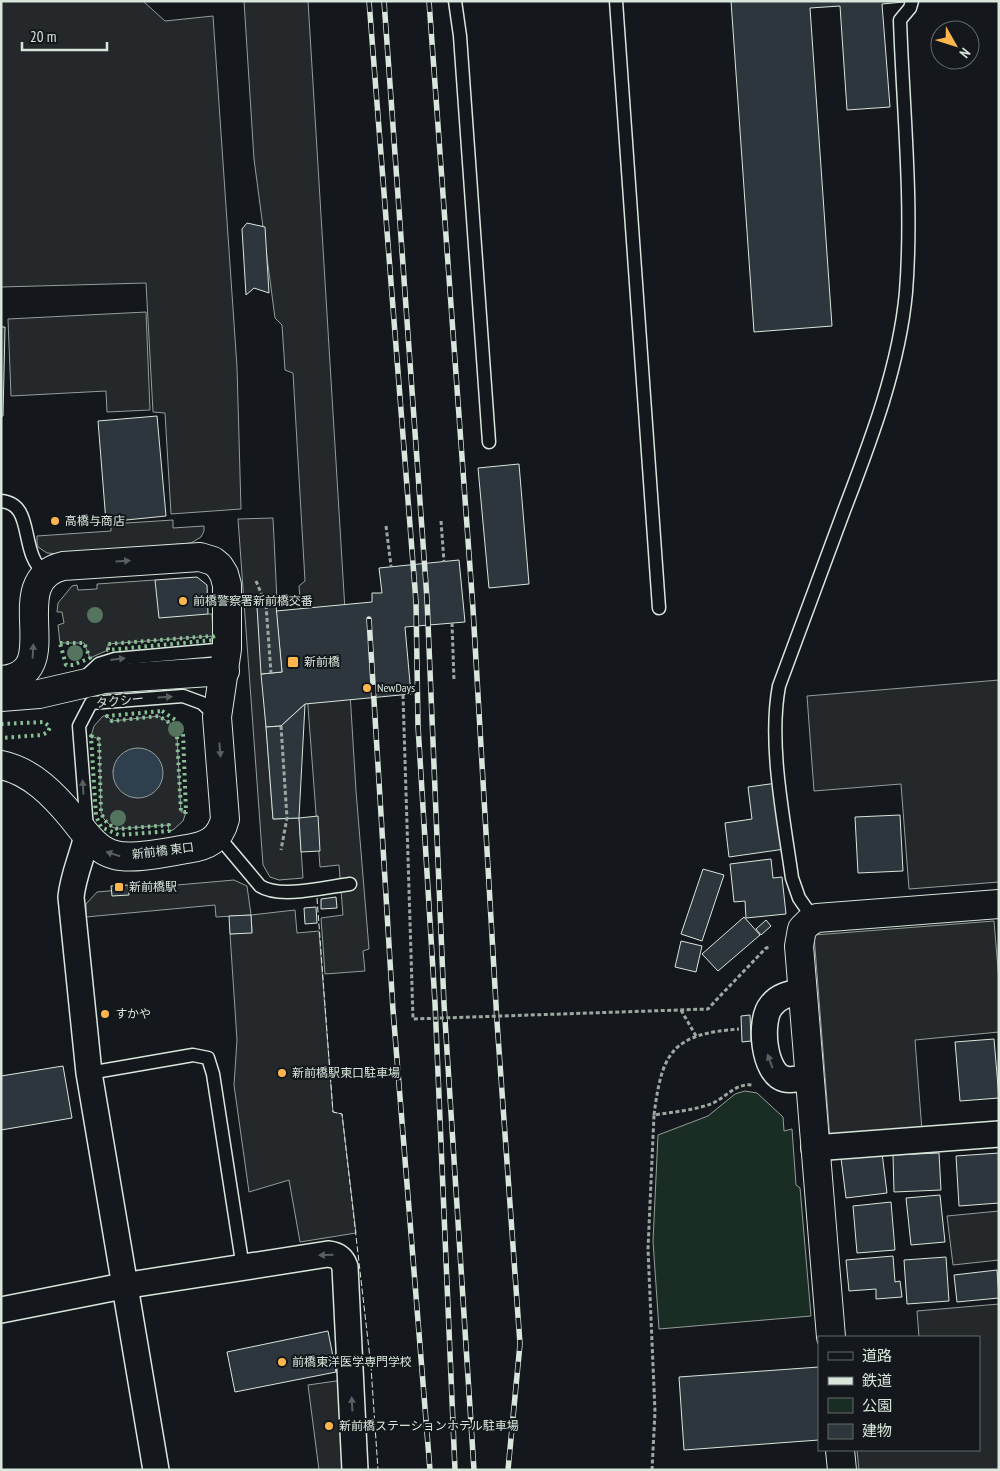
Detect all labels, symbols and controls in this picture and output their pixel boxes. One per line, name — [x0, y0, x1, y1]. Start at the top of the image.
scale bar — [22, 20, 108, 52]
north arrow — [930, 20, 980, 70]
text: 20 m — [30, 27, 56, 46]
text: N — [956, 45, 974, 62]
place label: 高橋与商店 — [65, 513, 125, 528]
marker: 高橋与商店 — [49, 515, 61, 527]
one-way arrow — [115, 557, 131, 565]
place label: 前橋警察署新前橋交番 — [193, 593, 313, 608]
marker: 前橋警察署新前橋交番 — [177, 595, 189, 607]
one-way arrow — [29, 643, 37, 659]
place label: 新前橋 — [304, 654, 340, 669]
one-way arrow — [110, 655, 126, 663]
marker: 新前橋 — [286, 655, 300, 669]
place label: NewDays — [377, 680, 415, 695]
marker: NewDays — [361, 682, 373, 694]
street label: タクシー — [95, 691, 145, 710]
one-way arrow — [158, 692, 174, 700]
one-way arrow — [216, 742, 224, 758]
one-way arrow — [79, 779, 87, 795]
street label: 新前橋 東口 — [131, 839, 195, 862]
one-way arrow — [105, 849, 120, 857]
place label: 新前橋駅 — [129, 879, 177, 894]
marker: 新前橋駅 — [113, 881, 125, 893]
place label: すかや — [115, 1006, 151, 1021]
marker: すかや — [99, 1008, 111, 1020]
one-way arrow — [766, 1053, 774, 1068]
place label: 新前橋駅東口駐車場 — [292, 1065, 400, 1080]
marker: 新前橋駅東口駐車場 — [276, 1067, 288, 1079]
one-way arrow — [317, 1252, 333, 1260]
legend — [818, 1336, 980, 1451]
text: 道路 — [862, 1346, 892, 1365]
place label: 前橋東洋医学専門学校 — [292, 1354, 412, 1369]
marker: 前橋東洋医学専門学校 — [276, 1356, 288, 1368]
text: 鉄道 — [862, 1371, 892, 1390]
one-way arrow — [347, 1395, 355, 1411]
text: 公園 — [862, 1396, 892, 1415]
place label: 新前橋ステーションホテル駐車場 — [339, 1418, 519, 1433]
marker: 新前橋ステーションホテル駐車場 — [323, 1420, 335, 1432]
text: 建物 — [862, 1421, 892, 1440]

